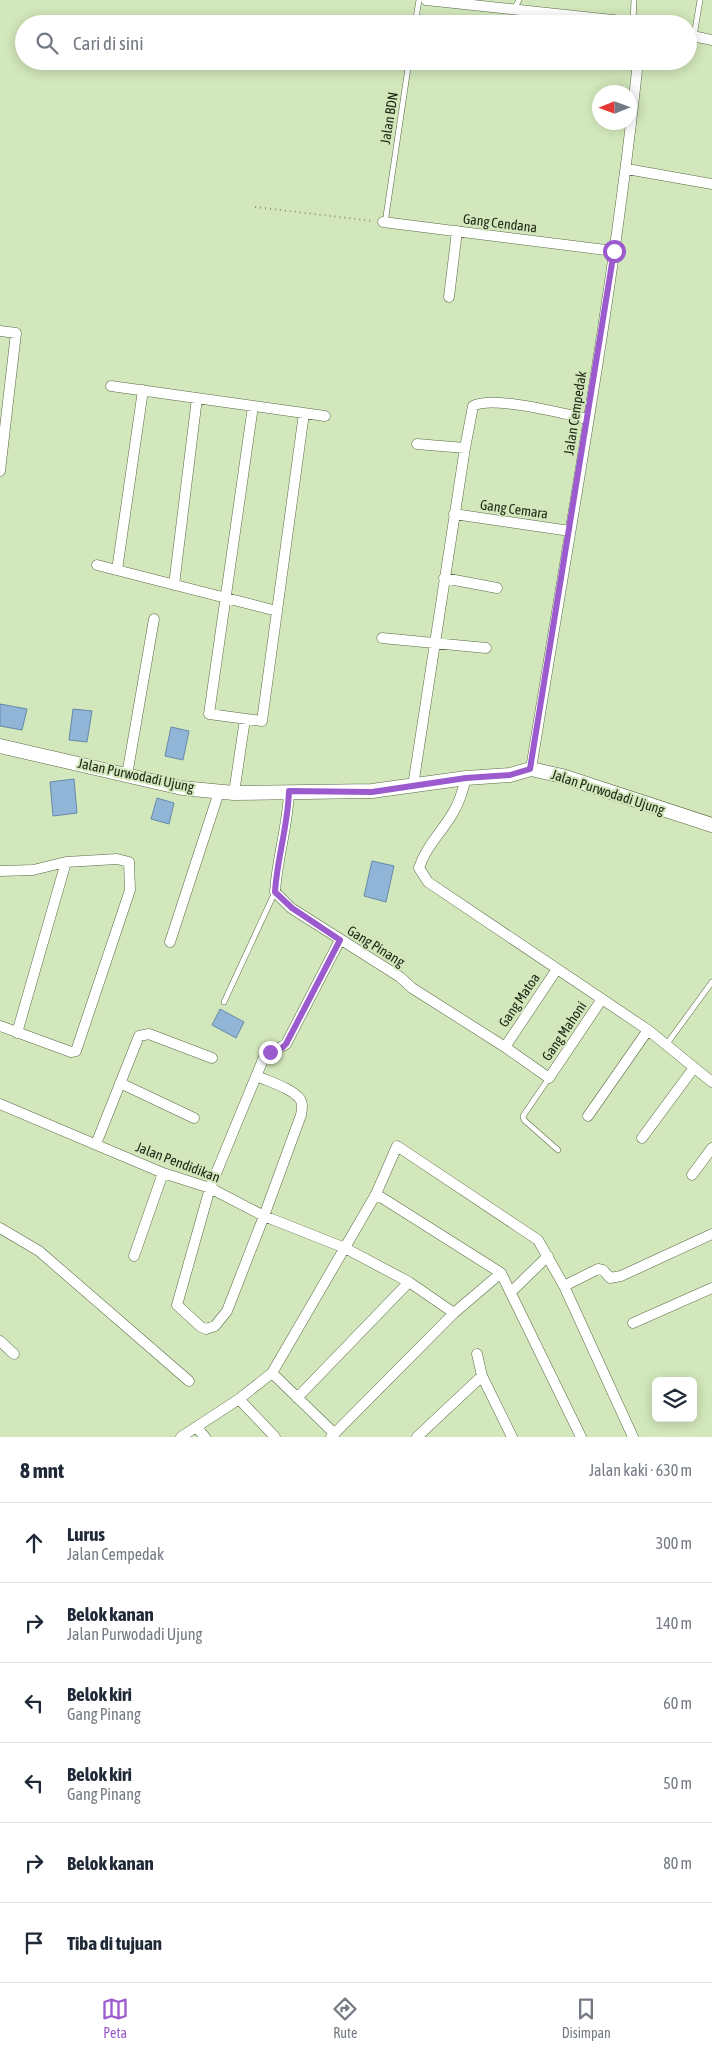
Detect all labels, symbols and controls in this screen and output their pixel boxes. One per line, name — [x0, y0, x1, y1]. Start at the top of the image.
search box — [15, 15, 697, 70]
icon: search — [33, 29, 61, 57]
text: Cari di sini — [73, 32, 144, 54]
north arrow — [592, 85, 637, 130]
street label: Jalan BDN — [377, 91, 401, 145]
street label: Gang Cendana — [462, 211, 538, 235]
route start — [603, 240, 626, 263]
street label: Jalan Cempedak — [560, 370, 590, 456]
street label: Gang Cemara — [479, 496, 549, 522]
street label: Jalan Purwodadi Ujung — [76, 755, 196, 795]
street label: Jalan Purwodadi Ujung — [549, 766, 667, 818]
street label: Gang Pinang — [344, 922, 408, 970]
street label: Gang Matoa — [495, 970, 543, 1030]
street label: Gang Mahoni — [538, 998, 590, 1064]
route end — [259, 1041, 282, 1064]
street label: Jalan Pendidikan — [134, 1139, 222, 1185]
map controls — [652, 1377, 697, 1422]
button: layers — [652, 1377, 697, 1422]
text: 8 mnt — [20, 1458, 64, 1482]
text: Jalan kaki · 630 m — [589, 1461, 692, 1479]
text: Lurus — [67, 1523, 105, 1545]
icon: ahead — [20, 1529, 48, 1557]
text: 300 m — [656, 1534, 692, 1552]
text: Jalan Cempedak — [67, 1545, 164, 1563]
text: Belok kanan — [67, 1603, 154, 1625]
icon: right — [20, 1609, 48, 1637]
text: 140 m — [656, 1614, 692, 1632]
text: Jalan Purwodadi Ujung — [67, 1625, 202, 1643]
text: Belok kiri — [67, 1683, 132, 1705]
icon: left — [20, 1689, 48, 1717]
text: 60 m — [663, 1694, 692, 1712]
text: Gang Pinang — [67, 1705, 141, 1723]
text: Belok kiri — [67, 1763, 132, 1785]
icon: left — [20, 1769, 48, 1797]
text: 50 m — [663, 1774, 692, 1792]
text: Gang Pinang — [67, 1785, 141, 1803]
icon: right — [20, 1849, 48, 1877]
text: Belok kanan — [67, 1852, 154, 1874]
text: 80 m — [663, 1854, 692, 1872]
icon: arrive — [20, 1929, 48, 1957]
text: Tiba di tujuan — [67, 1932, 162, 1954]
tab: Peta — [101, 1995, 129, 2041]
tab: Rute — [331, 1995, 359, 2041]
tab: Disimpan — [562, 1995, 611, 2041]

